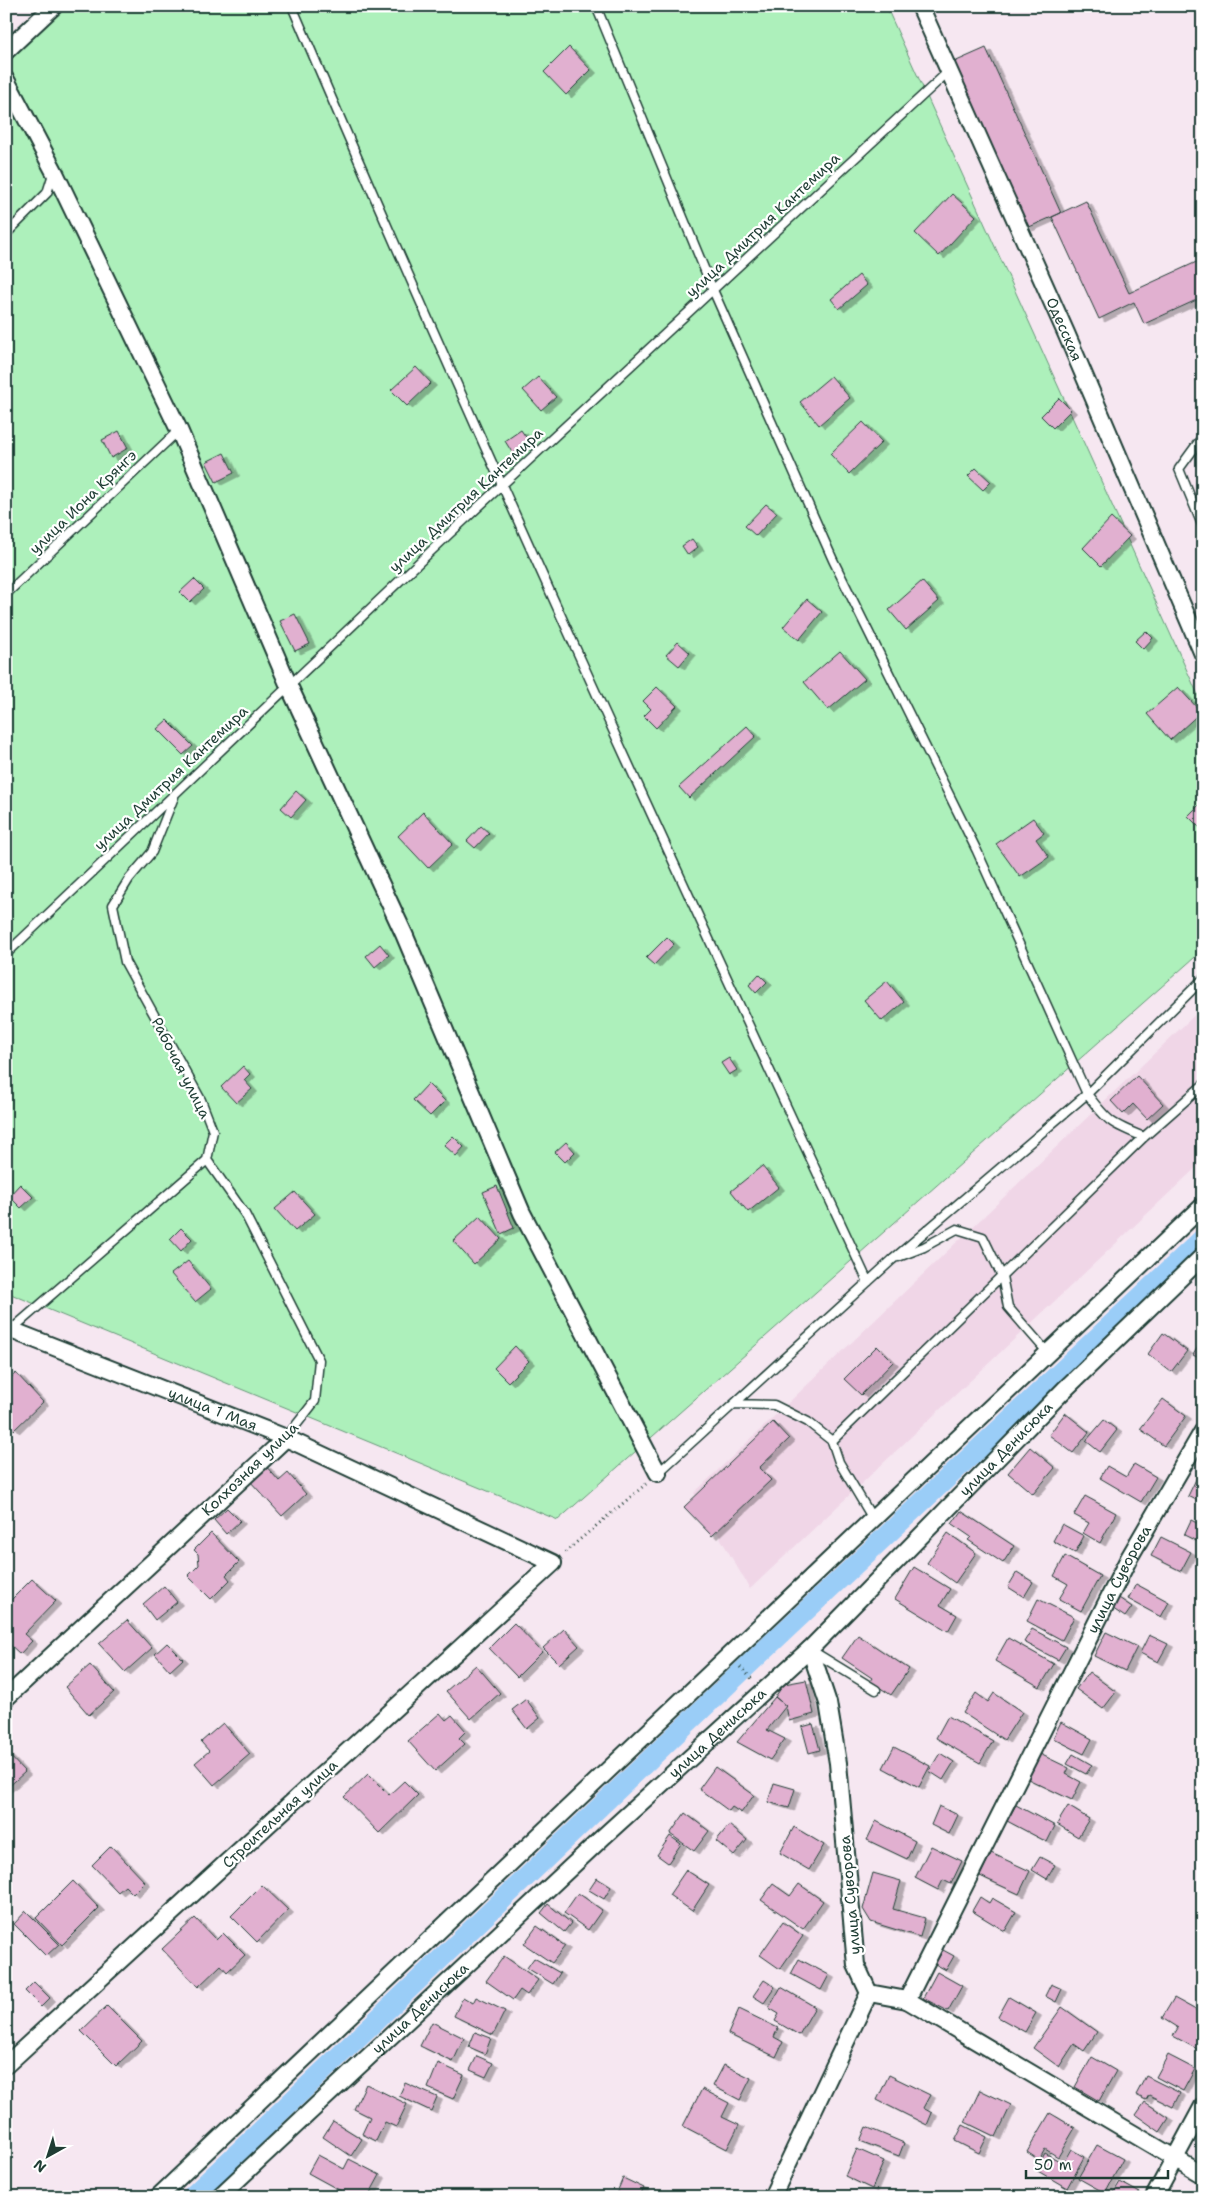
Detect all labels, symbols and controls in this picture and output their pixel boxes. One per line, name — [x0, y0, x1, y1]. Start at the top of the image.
street label: улица Дмитрия Кантемира — [682, 148, 845, 302]
street label: Одесская — [1041, 294, 1087, 364]
street label: улица Дмитрия Кантемира — [385, 423, 548, 577]
street label: улица Иона Крянгэ — [25, 445, 141, 558]
street label: улица Дмитрия Кантемира — [90, 701, 253, 855]
street label: Рабочая улица — [147, 1014, 215, 1123]
street label: улица 1 Мая — [165, 1383, 260, 1436]
street label: улица Денисюка — [955, 1397, 1058, 1501]
street label: Колхозная улица — [197, 1417, 303, 1520]
street label: улица Суворова — [1083, 1521, 1156, 1637]
street label: улица Денисюка — [664, 1683, 771, 1783]
street label: Строительная улица — [218, 1755, 342, 1873]
street label: улица Суворова — [835, 1834, 865, 1955]
street label: улица Денисюка — [368, 1958, 473, 2058]
north arrow — [22, 2130, 72, 2180]
scale bar — [1026, 2148, 1169, 2180]
text: 50 m — [1034, 2155, 1072, 2175]
text: N — [30, 2156, 50, 2177]

